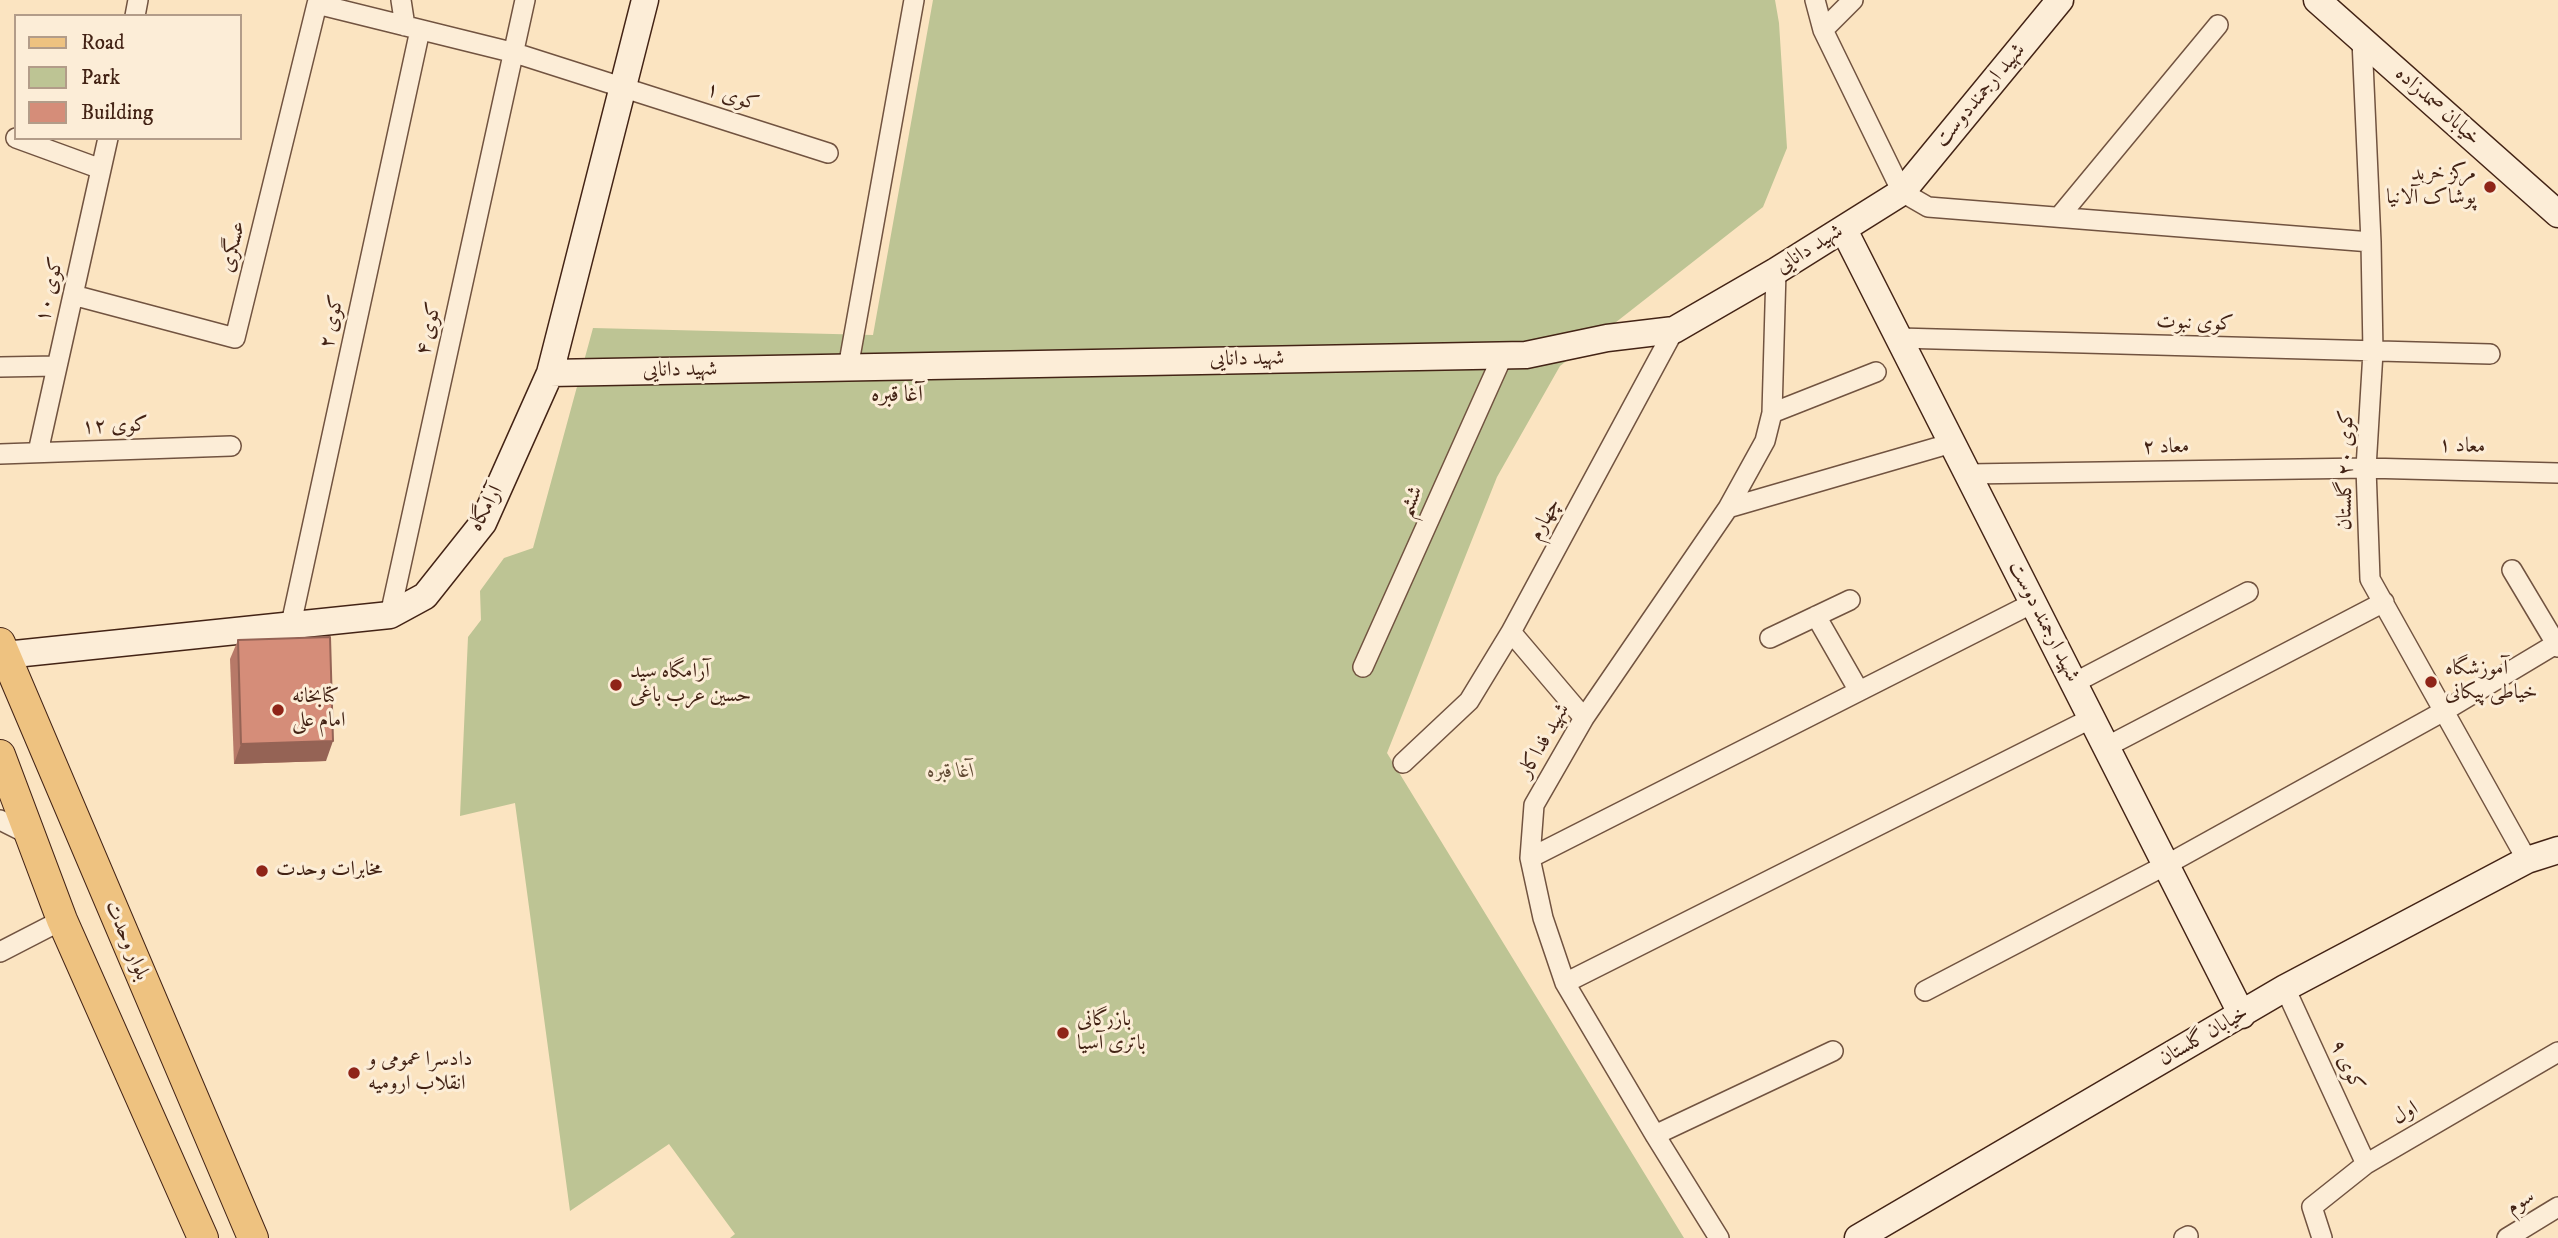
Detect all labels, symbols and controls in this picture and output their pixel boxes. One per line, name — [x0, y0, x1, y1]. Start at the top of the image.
legend — [14, 14, 242, 140]
text: Road — [81, 30, 125, 56]
street label: شهید ارجمنددوست — [1930, 39, 2032, 153]
street label: خیابان صمدزاده — [2389, 62, 2485, 152]
text: Park — [81, 65, 120, 91]
street label: کوی ۱ — [702, 78, 762, 118]
text: Building — [81, 100, 153, 126]
place label: مرکز خرید پوشاک آلانیا — [2386, 162, 2476, 212]
marker: مرکز خرید پوشاک آلانیا — [2482, 179, 2498, 195]
street label: عسگری — [216, 219, 252, 275]
street label: شهید دانایی — [1772, 220, 1848, 280]
street label: کوی ۱۰ — [31, 255, 71, 325]
street label: کوی ۲ — [315, 293, 351, 351]
street label: کوی ۴ — [412, 300, 448, 358]
street label: کوی نبوت — [2156, 310, 2234, 338]
street label: شهید دانایی — [1209, 347, 1285, 373]
street label: شهید دانایی — [642, 358, 718, 384]
district label: آغا قبره — [871, 382, 923, 410]
street label: کوی ۲۰ گلستان — [2333, 409, 2361, 531]
street label: کوی ۱۲ — [81, 413, 149, 441]
street label: معاد ۱ — [2438, 434, 2486, 460]
street label: معاد ۲ — [2142, 435, 2190, 461]
street label: آرامگاه — [464, 482, 510, 536]
street label: ششم — [1394, 482, 1430, 522]
street label: چهارم — [1524, 494, 1568, 546]
street label: شهید ارجمند دوست — [2002, 557, 2084, 687]
place label: آموزشگاه خیاطی پیکانی — [2445, 657, 2538, 707]
place label: آرامگاه سید حسین عرب باغی — [630, 660, 751, 710]
marker: آموزشگاه خیاطی پیکانی — [2423, 674, 2439, 690]
marker: آرامگاه سید حسین عرب باغی — [608, 677, 624, 693]
place label: کتابخانه امام علی — [292, 685, 346, 735]
street label: شهید فداکار — [1514, 699, 1576, 783]
marker: کتابخانه امام علی — [270, 702, 286, 718]
park label: آغا قبره — [927, 760, 975, 786]
place label: مخابرات وحدت — [276, 858, 382, 884]
marker: مخابرات وحدت — [254, 863, 270, 879]
street label: بلوار وحدت — [98, 897, 154, 985]
street label: خیابان گلستان — [2155, 1001, 2253, 1073]
place label: بازرگانی باتری آسیا — [1077, 1008, 1146, 1058]
marker: بازرگانی باتری آسیا — [1055, 1025, 1071, 1041]
street label: کوی ۹ — [2323, 1036, 2369, 1096]
place label: دادسرا عمومی و انقلاب ارومیه — [368, 1048, 472, 1098]
marker: دادسرا عمومی و انقلاب ارومیه — [346, 1065, 362, 1081]
street label: اول — [2389, 1097, 2423, 1131]
street label: سوم — [2502, 1185, 2540, 1221]

